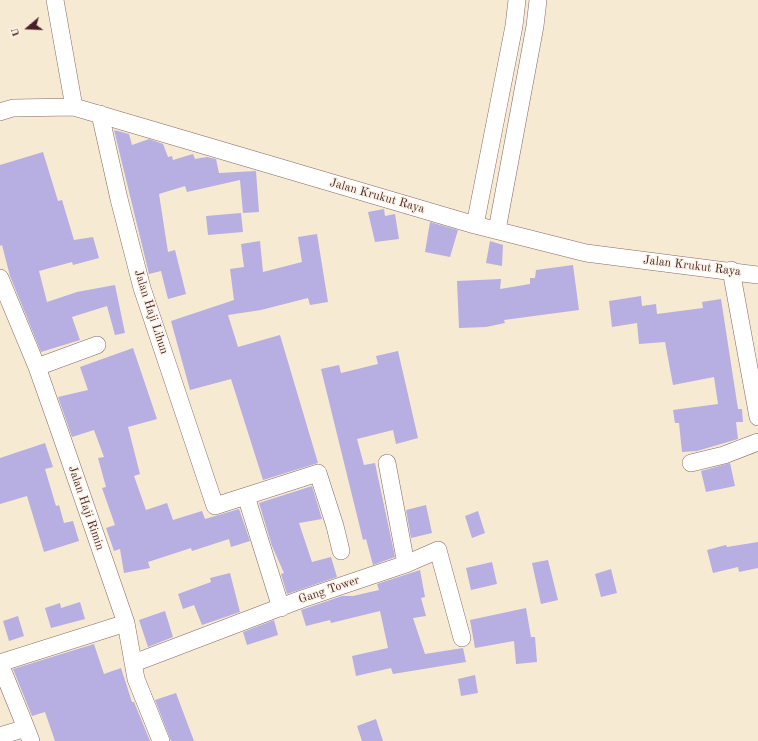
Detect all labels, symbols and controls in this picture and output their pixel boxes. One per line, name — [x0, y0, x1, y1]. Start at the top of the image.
north arrow — [8, 8, 48, 48]
text: U — [10, 26, 23, 38]
street label: Jalan Krukut Raya — [328, 176, 426, 216]
street label: Jalan Krukut Raya — [642, 253, 742, 279]
street label: Jalan Haji Lihun — [131, 268, 171, 356]
street label: Jalan Haji Rimin — [65, 464, 107, 552]
street label: Gang Tower — [297, 573, 361, 607]

